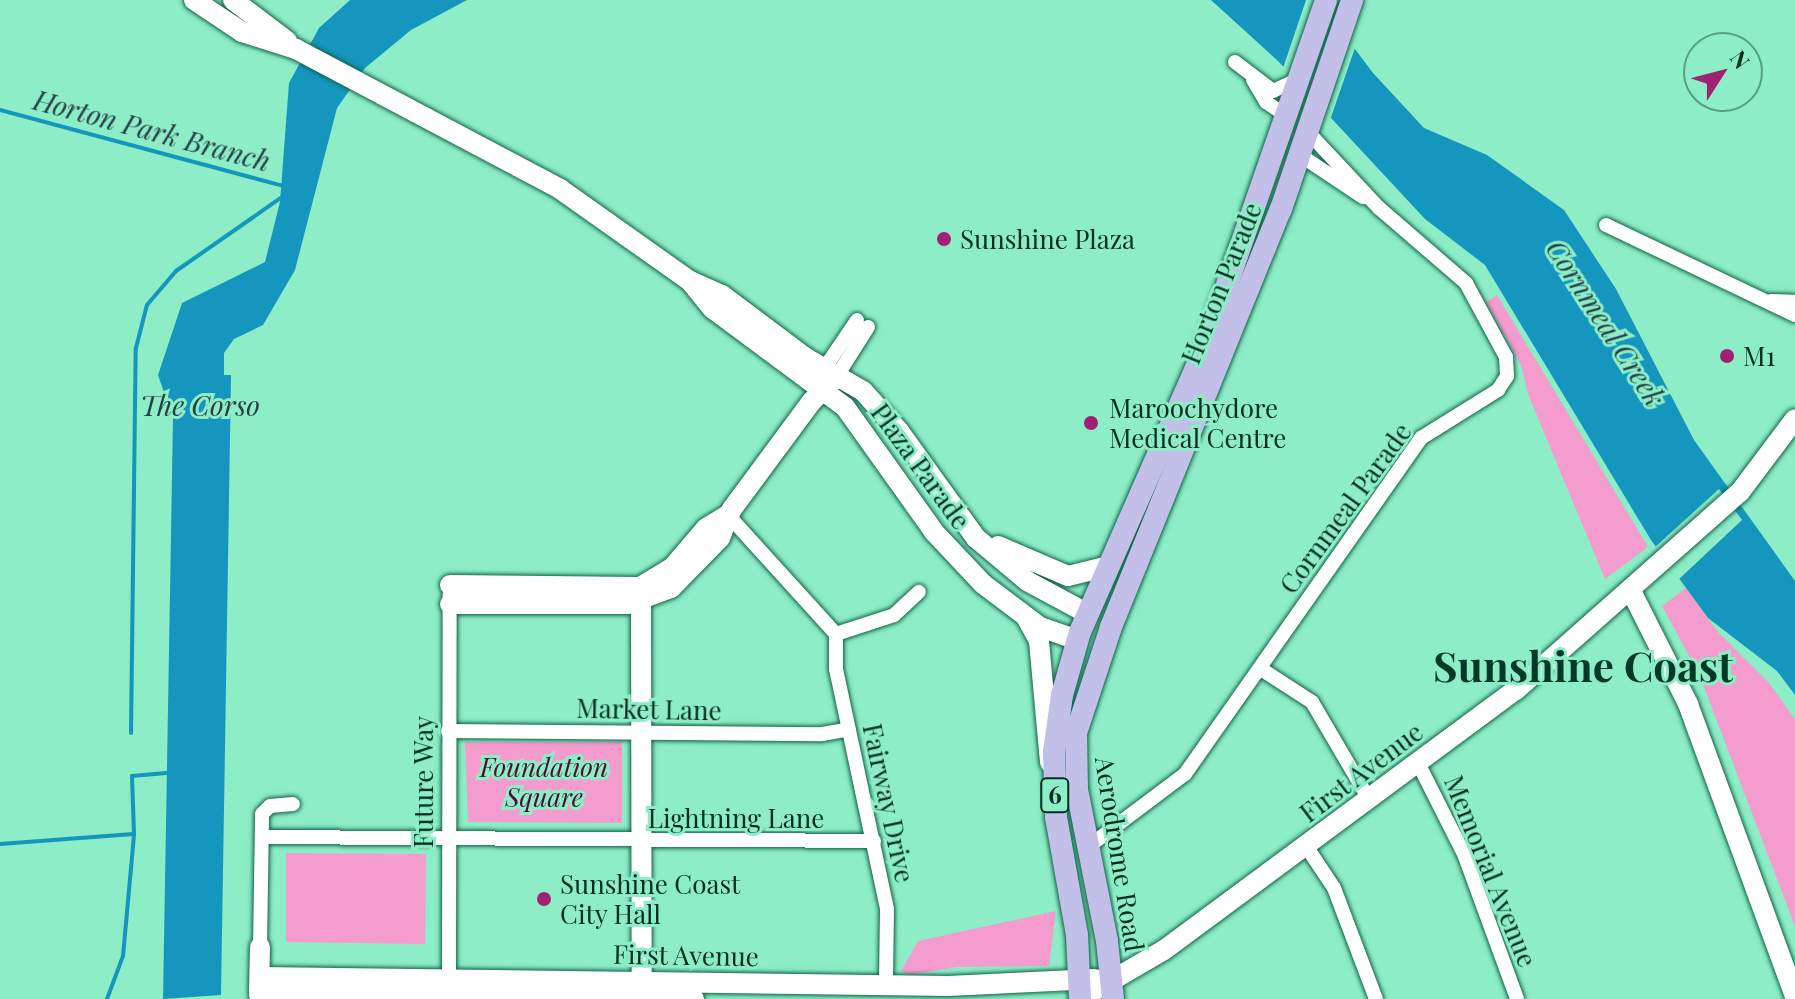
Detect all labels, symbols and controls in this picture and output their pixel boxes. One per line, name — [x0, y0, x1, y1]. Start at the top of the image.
north arrow — [1683, 32, 1763, 112]
text: N — [1724, 44, 1758, 74]
water label: Horton Park Branch — [30, 82, 274, 178]
street label: Horton Parade — [1174, 198, 1268, 368]
place label: Sunshine Plaza — [960, 223, 1135, 255]
marker: Sunshine Plaza — [935, 230, 953, 248]
water label: Cornmeal Creek — [1539, 233, 1673, 413]
place label: M1 — [1743, 340, 1775, 372]
marker: M1 — [1718, 347, 1736, 365]
water label: The Corso — [140, 388, 260, 422]
place label: Maroochydore Medical Centre — [1109, 392, 1287, 454]
street label: Plaza Parade — [865, 397, 977, 535]
marker: Maroochydore Medical Centre — [1080, 412, 1102, 434]
street label: Cornmeal Parade — [1273, 417, 1417, 599]
district label: Sunshine Coast — [1433, 640, 1733, 690]
street label: Market Lane — [576, 692, 722, 726]
street label: Future Way — [407, 715, 439, 849]
street label: First Avenue — [1293, 715, 1429, 829]
street label: Fairway Drive — [857, 720, 921, 886]
park label: Foundation Square — [480, 751, 608, 812]
street label: Aerodrome Road — [1089, 754, 1151, 954]
street label: Memorial Avenue — [1438, 770, 1544, 972]
road number: 6 — [1039, 775, 1071, 815]
street label: Lightning Lane — [648, 802, 824, 834]
place label: Sunshine Coast City Hall — [560, 868, 740, 930]
marker: Sunshine Coast City Hall — [535, 890, 553, 908]
street label: First Avenue — [612, 938, 760, 972]

